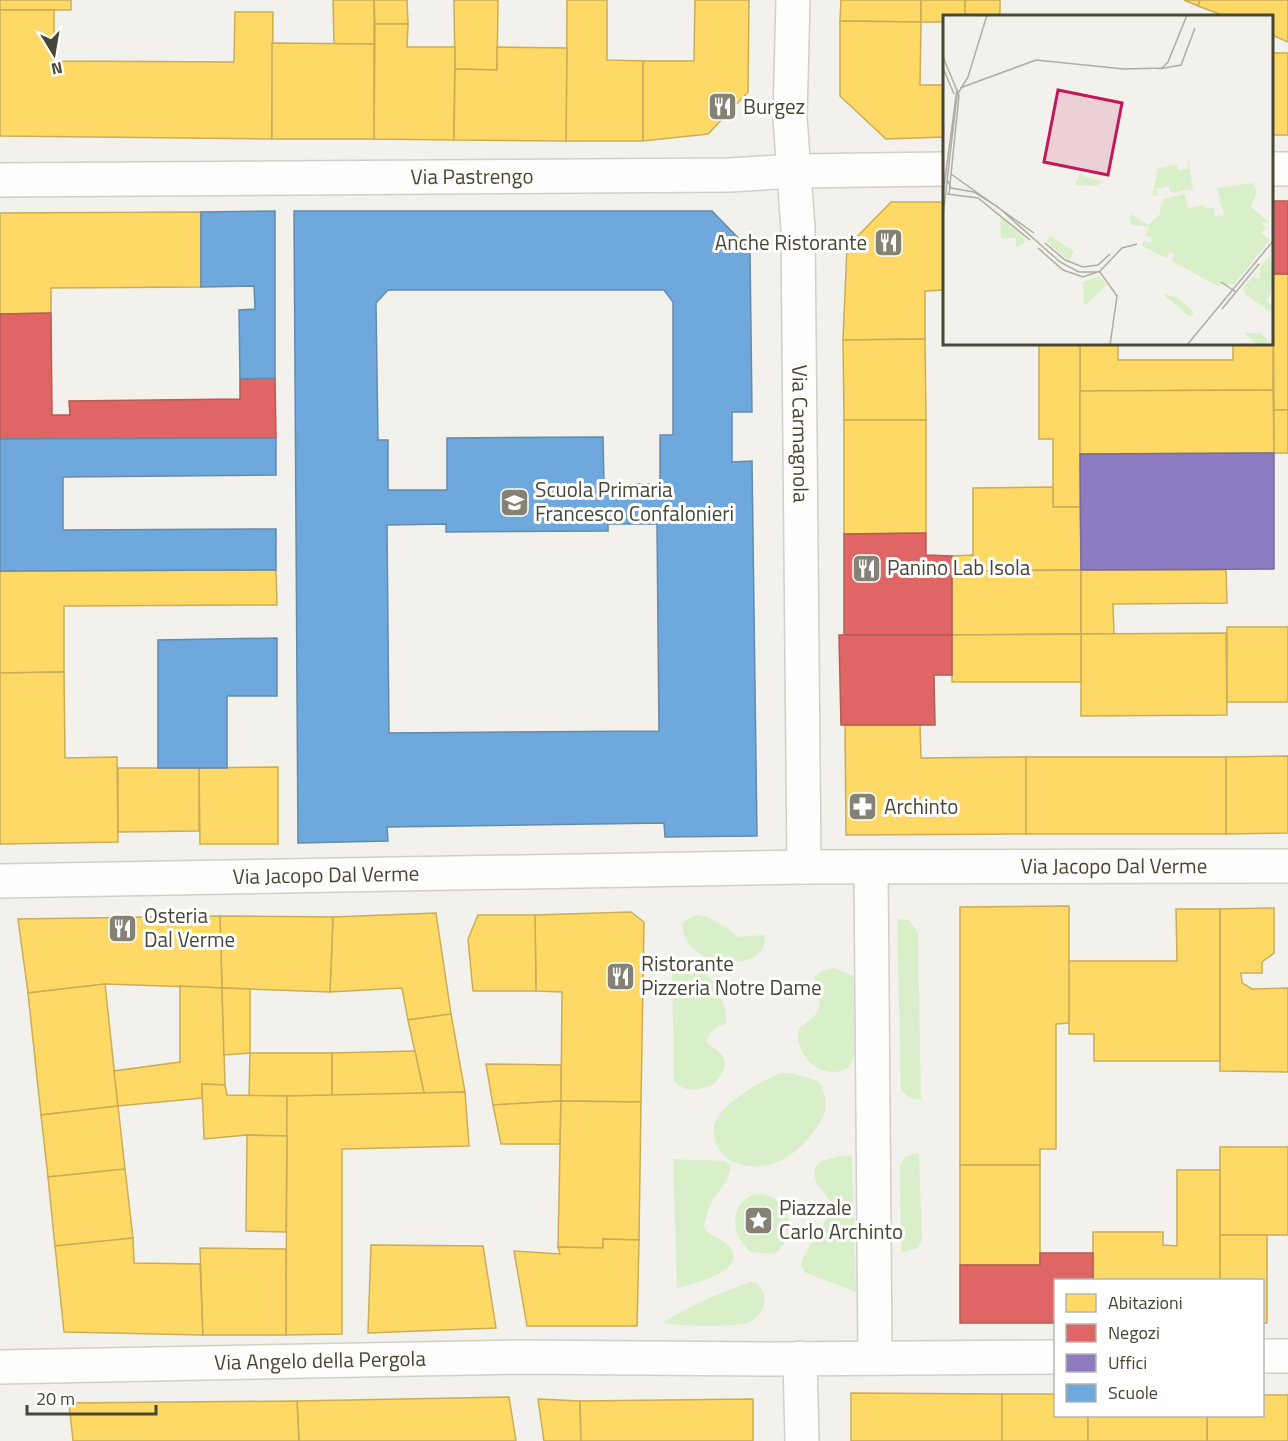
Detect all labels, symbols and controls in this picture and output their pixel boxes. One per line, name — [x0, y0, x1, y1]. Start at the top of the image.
inset map — [943, 15, 1273, 345]
north arrow — [24, 24, 84, 84]
text: N — [49, 56, 65, 82]
place label: Burgez — [743, 90, 805, 122]
restaurant icon: Burgez — [706, 91, 738, 123]
street label: Via Pastrengo — [410, 159, 534, 192]
place label: Anche Ristorante — [715, 226, 867, 258]
restaurant icon: Anche Ristorante — [872, 227, 904, 259]
street label: Via Carmagnola — [784, 365, 818, 503]
place label: Scuola Primaria Francesco Confalonieri — [535, 473, 734, 529]
school or university icon: Scuola Primaria Francesco Confalonieri — [498, 486, 530, 518]
place label: Panino Lab Isola — [887, 551, 1031, 583]
restaurant icon: Panino Lab Isola — [850, 552, 882, 584]
place label: Archinto — [884, 790, 958, 822]
pharmacy icon: Archinto — [847, 791, 879, 823]
street label: Via Jacopo Dal Verme — [1020, 849, 1207, 882]
street label: Via Jacopo Dal Verme — [232, 857, 420, 892]
place label: Osteria Dal Verme — [144, 899, 235, 955]
restaurant icon: Osteria Dal Verme — [107, 912, 139, 944]
place label: Ristorante Pizzeria Notre Dame — [641, 947, 822, 1003]
restaurant icon: Ristorante Pizzeria Notre Dame — [604, 960, 636, 992]
place label: Piazzale Carlo Archinto — [779, 1191, 903, 1247]
place icon: Piazzale Carlo Archinto — [742, 1204, 774, 1236]
legend — [1054, 1279, 1264, 1417]
text: Abitazioni — [1108, 1289, 1183, 1316]
text: Negozi — [1108, 1319, 1160, 1346]
street label: Via Angelo della Pergola — [214, 1342, 427, 1378]
text: Uffici — [1108, 1349, 1147, 1376]
scale bar — [27, 1378, 156, 1416]
text: Scuole — [1108, 1379, 1158, 1406]
text: 20 m — [36, 1385, 75, 1412]

